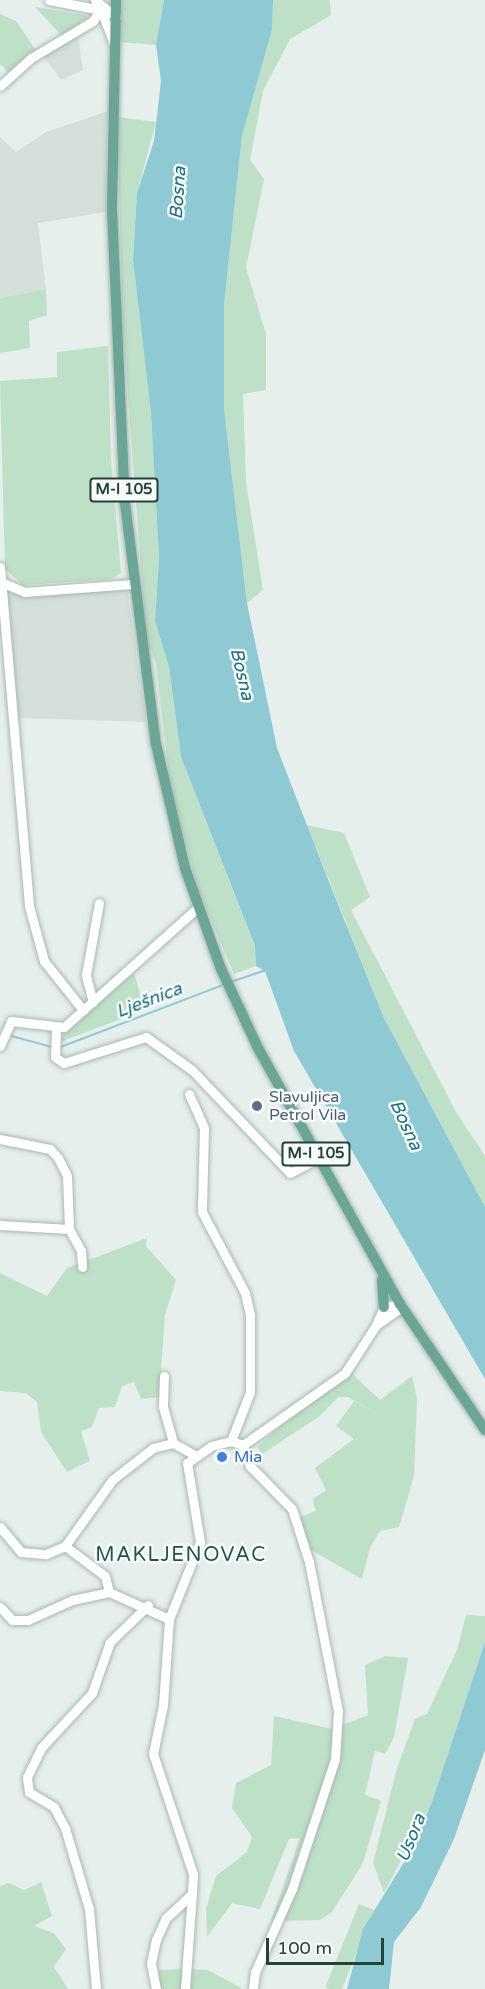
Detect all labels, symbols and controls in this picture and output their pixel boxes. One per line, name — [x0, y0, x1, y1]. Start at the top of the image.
water label: Bosna — [165, 166, 191, 220]
road number: M-I 105 — [88, 478, 160, 502]
water label: Bosna — [226, 646, 258, 702]
water label: Lješnica — [113, 978, 185, 1022]
place label: Slavuljica Petrol Vila — [269, 1087, 346, 1125]
water label: Bosna — [385, 1096, 427, 1154]
marker: Slavuljica Petrol Vila — [250, 1099, 264, 1113]
road number: M-I 105 — [280, 1142, 352, 1166]
place label: Mia — [234, 1447, 262, 1467]
marker: Mia — [215, 1450, 229, 1464]
district label: MAKLJENOVAC — [95, 1543, 267, 1567]
water label: Usora — [392, 1811, 430, 1865]
scale bar — [269, 1926, 388, 1964]
text: 100 m — [277, 1937, 332, 1959]

